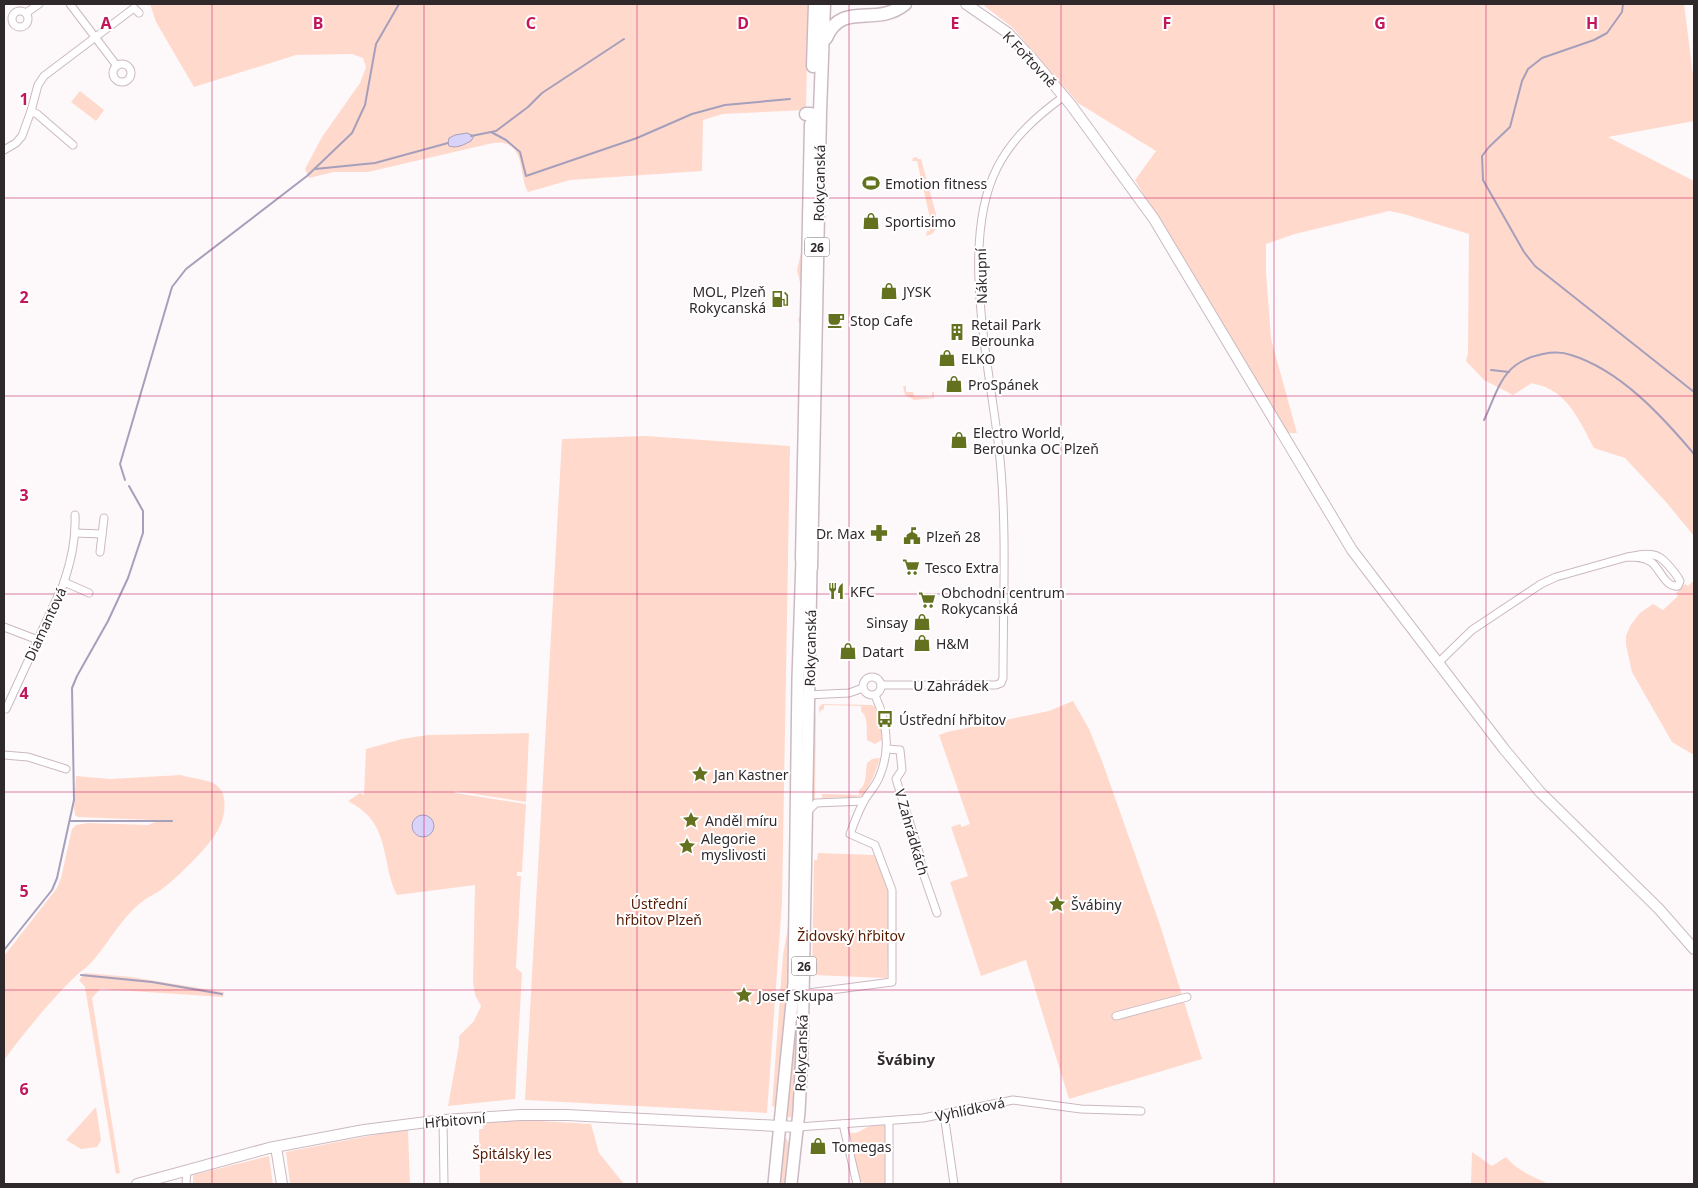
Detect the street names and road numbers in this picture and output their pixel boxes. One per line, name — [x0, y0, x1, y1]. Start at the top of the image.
street label: K Fořtovně — [999, 27, 1061, 91]
street label: Rokycanská — [809, 144, 829, 222]
road number: 26 — [804, 238, 830, 256]
street label: Nákupní — [971, 248, 991, 304]
street label: Diamantová — [20, 584, 70, 664]
street label: Rokycanská — [800, 609, 820, 687]
street label: U Zahrádek — [913, 676, 989, 695]
street label: V Zahrádkách — [891, 786, 933, 878]
road number: 26 — [792, 956, 816, 976]
street label: Rokycanská — [790, 1014, 812, 1092]
street label: Vyhlídková — [933, 1092, 1007, 1126]
street label: Hřbitovní — [424, 1108, 487, 1132]

